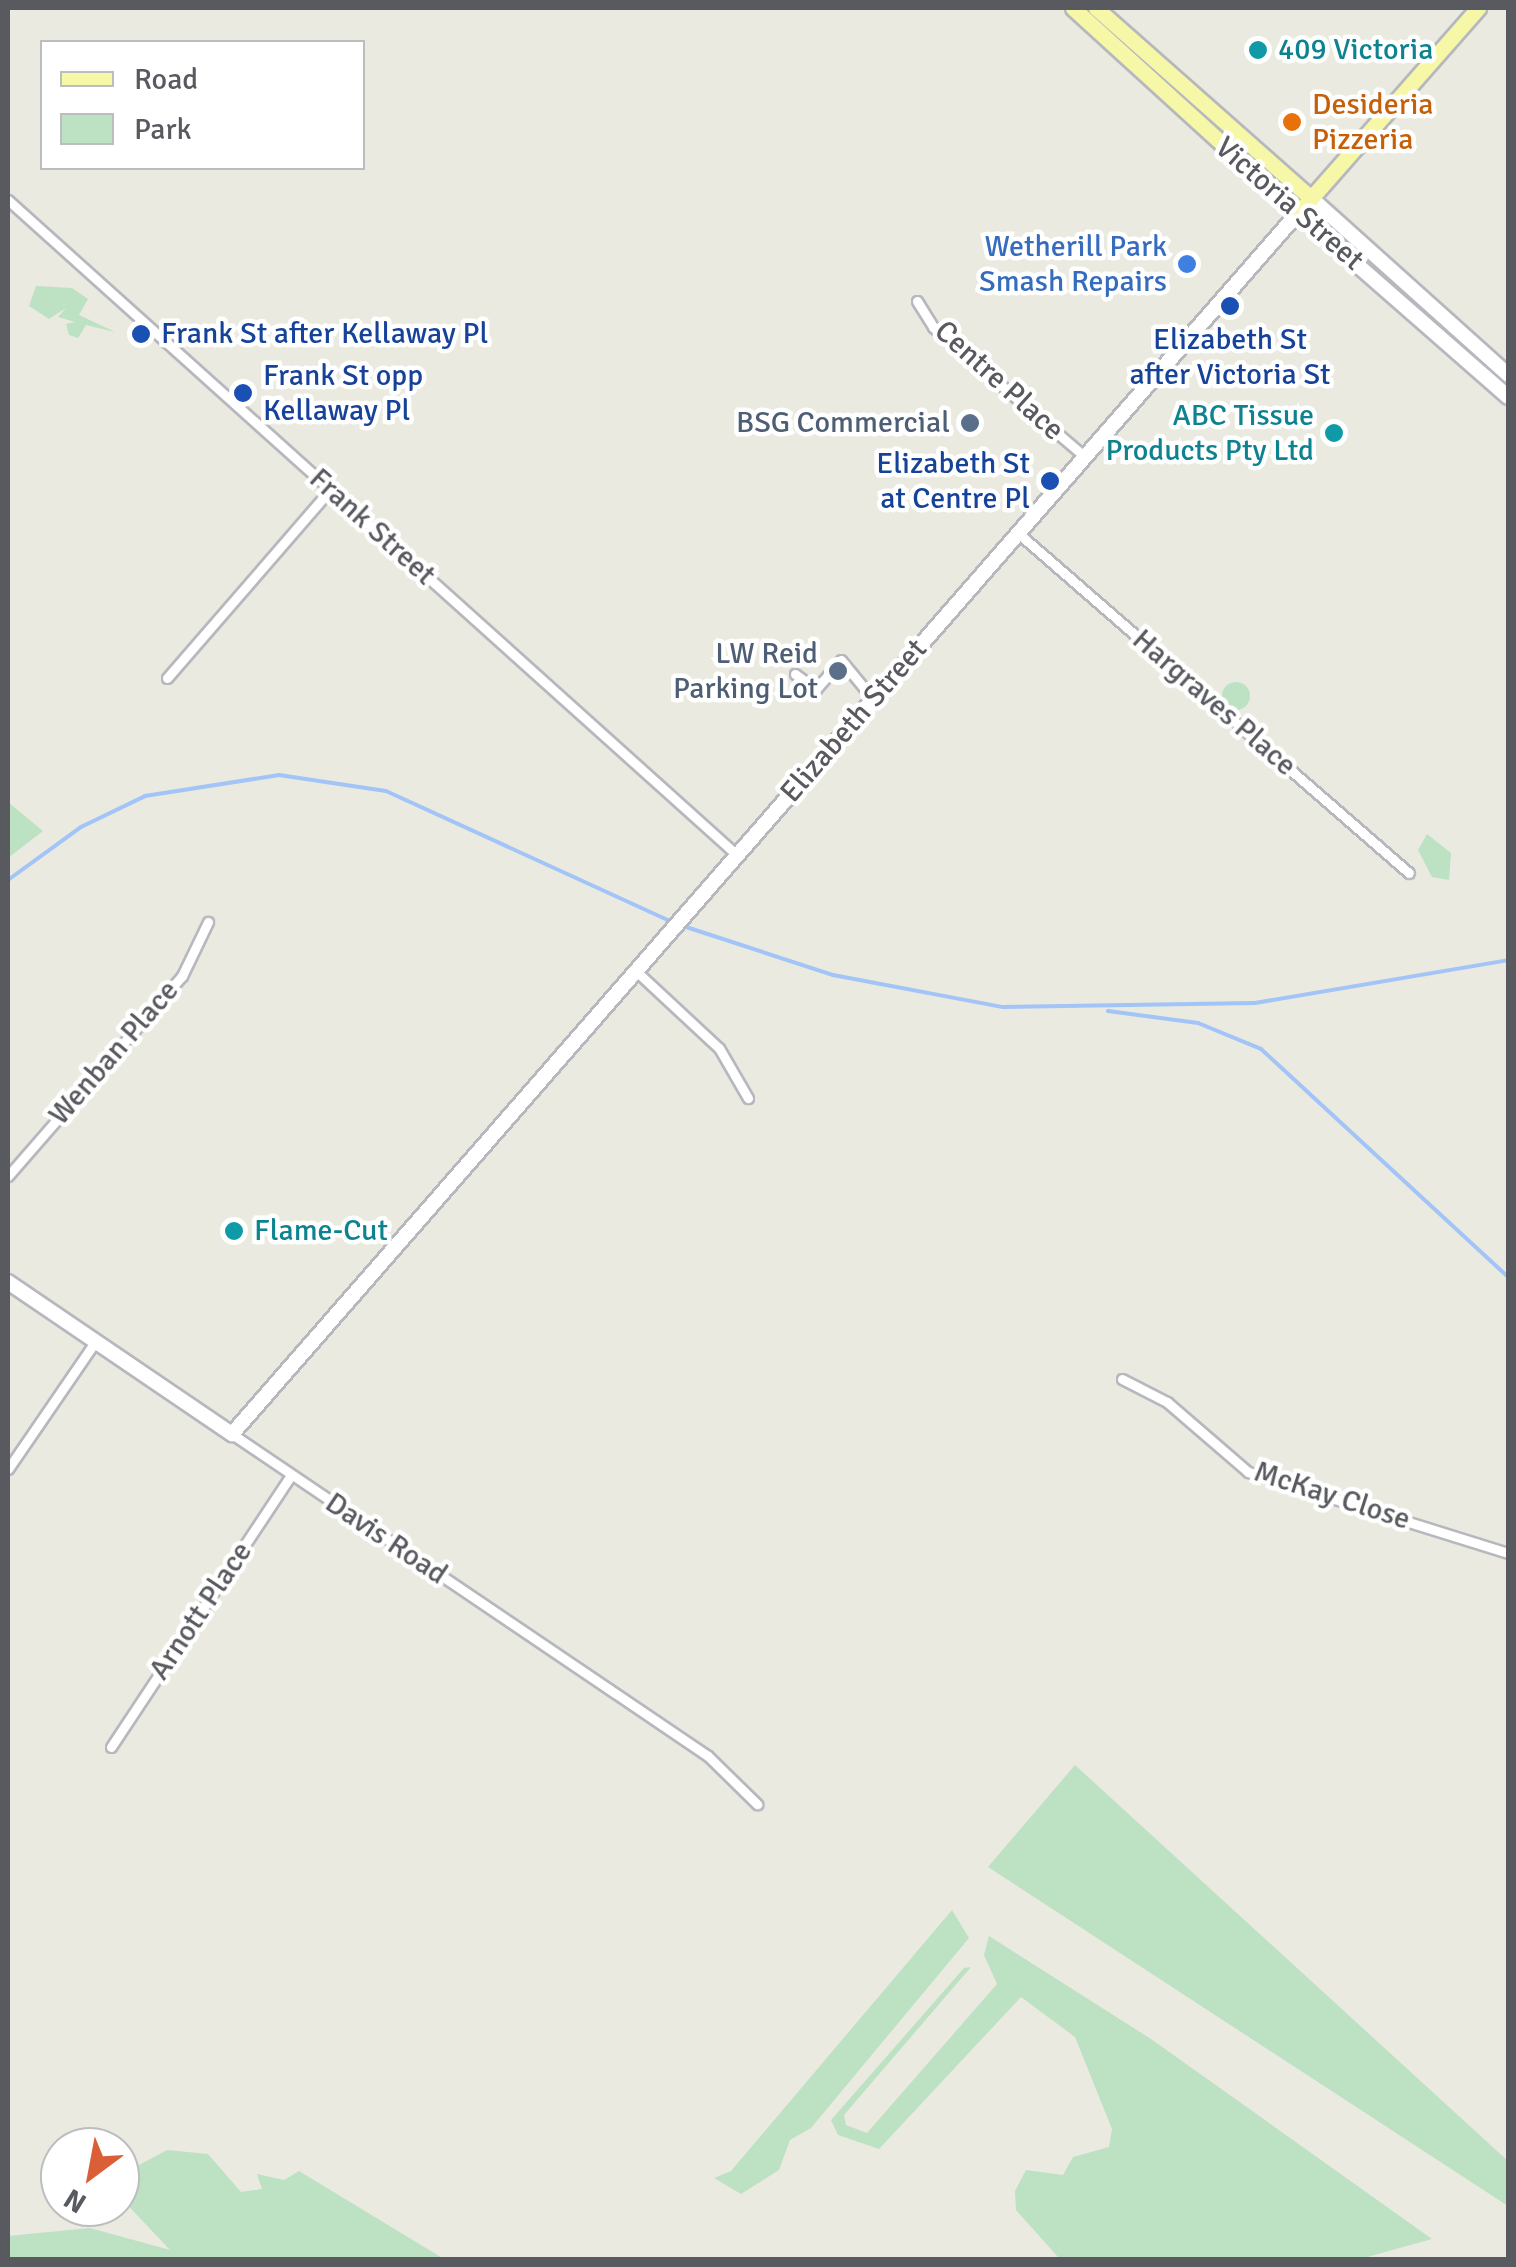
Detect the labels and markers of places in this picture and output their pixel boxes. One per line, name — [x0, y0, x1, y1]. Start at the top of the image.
place label: 409 Victoria — [1278, 32, 1433, 68]
marker: 409 Victoria — [1247, 39, 1269, 61]
place label: Desideria Pizzeria — [1312, 87, 1434, 158]
marker: Desideria Pizzeria — [1281, 111, 1303, 133]
place label: Wetherill Park Smash Repairs — [979, 229, 1167, 300]
marker: Wetherill Park Smash Repairs — [1176, 253, 1198, 275]
marker: Elizabeth St after Victoria St — [1219, 295, 1241, 317]
place label: Frank St after Kellaway Pl — [161, 316, 488, 352]
place label: Elizabeth St after Victoria St — [1129, 322, 1331, 392]
marker: Frank St after Kellaway Pl — [130, 323, 152, 345]
place label: Frank St opp Kellaway Pl — [263, 358, 423, 428]
marker: Frank St opp Kellaway Pl — [232, 382, 254, 404]
place label: ABC Tissue Products Pty Ltd — [1106, 398, 1314, 468]
place label: BSG Commercial — [736, 405, 950, 441]
marker: BSG Commercial — [959, 412, 981, 434]
marker: ABC Tissue Products Pty Ltd — [1323, 422, 1345, 444]
place label: Elizabeth St at Centre Pl — [876, 446, 1030, 516]
marker: Elizabeth St at Centre Pl — [1039, 470, 1061, 492]
place label: LW Reid Parking Lot — [673, 636, 818, 706]
marker: LW Reid Parking Lot — [827, 660, 849, 682]
place label: Flame-Cut — [254, 1213, 388, 1249]
marker: Flame-Cut — [223, 1220, 245, 1242]

